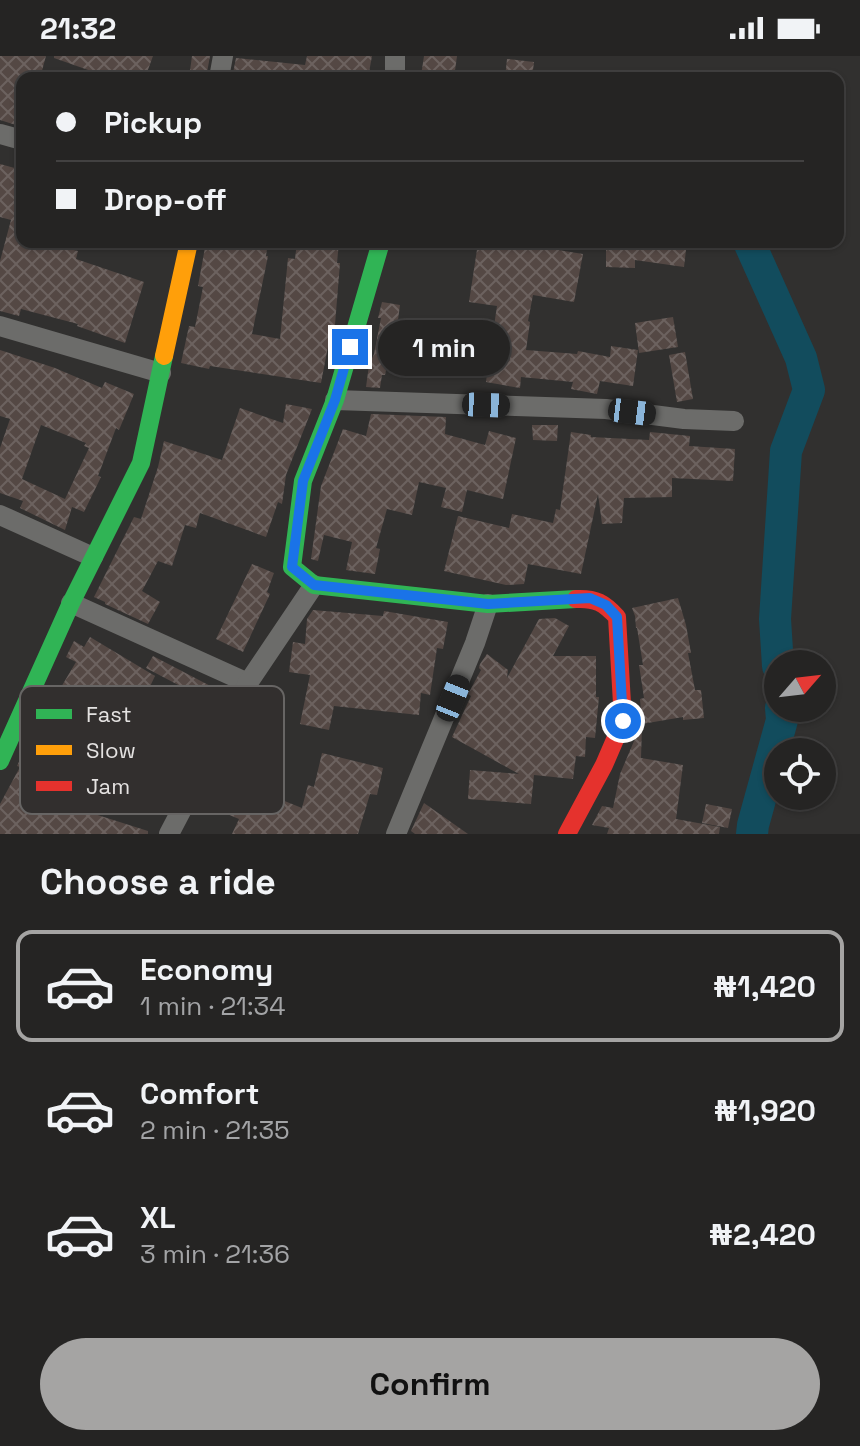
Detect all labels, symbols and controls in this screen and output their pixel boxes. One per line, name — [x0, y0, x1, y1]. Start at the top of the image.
text: 21:32 — [40, 9, 116, 48]
text: Pickup — [104, 103, 202, 142]
text: Drop-off — [104, 180, 227, 219]
callout: 1 min — [378, 319, 510, 375]
route end — [332, 329, 368, 365]
text: 1 min — [412, 331, 476, 365]
car — [462, 392, 510, 418]
car — [607, 397, 657, 427]
north arrow — [764, 650, 836, 722]
map controls — [764, 650, 836, 810]
car — [433, 671, 473, 725]
legend — [20, 686, 284, 814]
text: Fast — [86, 700, 132, 728]
route start — [605, 703, 641, 739]
text: Slow — [86, 736, 136, 764]
button: locate — [764, 738, 836, 810]
text: Jam — [86, 772, 130, 800]
text: Choose a ride — [40, 859, 276, 905]
icon: car — [44, 950, 116, 1022]
text: Economy — [140, 950, 273, 989]
text: ₦1,420 — [713, 967, 816, 1006]
text: 1 min · 21:34 — [140, 989, 286, 1023]
icon: car — [44, 1074, 116, 1146]
text: Comfort — [140, 1074, 259, 1113]
text: ₦1,920 — [714, 1091, 816, 1130]
text: 2 min · 21:35 — [140, 1113, 290, 1147]
icon: car — [44, 1198, 116, 1270]
text: XL — [140, 1198, 176, 1237]
text: ₦2,420 — [709, 1215, 816, 1254]
text: 3 min · 21:36 — [140, 1237, 290, 1271]
button: Confirm — [40, 1338, 820, 1430]

